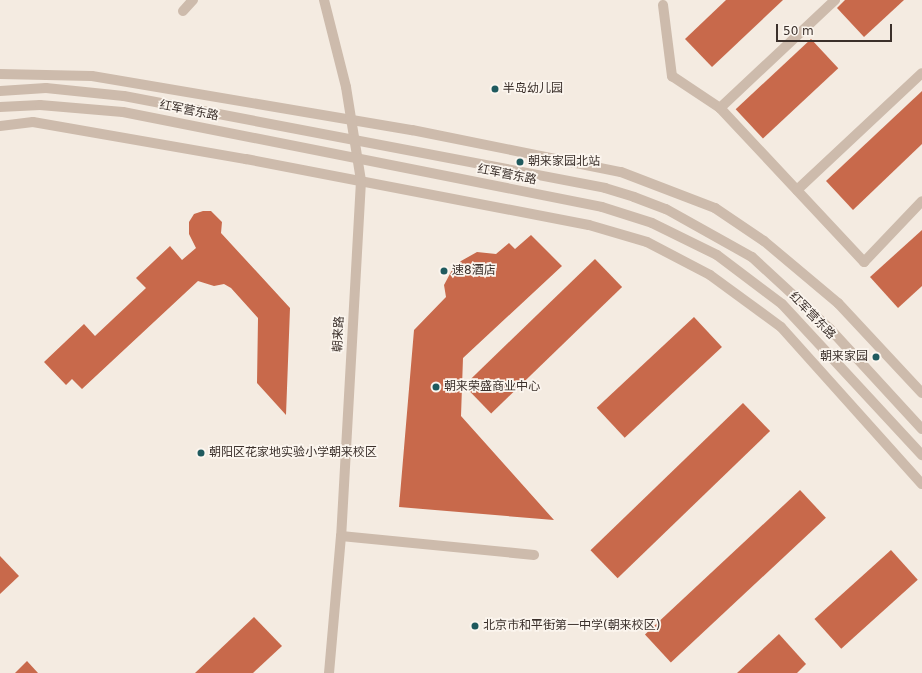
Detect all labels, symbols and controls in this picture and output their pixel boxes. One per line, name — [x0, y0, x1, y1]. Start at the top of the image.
scale bar — [778, 16, 894, 42]
text: 50 m — [783, 24, 814, 38]
place label: 半岛幼儿园 — [503, 82, 563, 96]
marker: 半岛幼儿园 — [490, 84, 500, 94]
street label: 红军营东路 — [158, 98, 220, 124]
place label: 朝来家园北站 — [528, 155, 600, 169]
marker: 朝来家园北站 — [515, 157, 525, 167]
street label: 红军营东路 — [476, 162, 538, 188]
place label: 速8酒店 — [452, 264, 496, 278]
marker: 速8酒店 — [439, 266, 449, 276]
street label: 红军营东路 — [786, 289, 838, 343]
street label: 朝来路 — [331, 316, 347, 352]
place label: 朝来家园 — [820, 350, 868, 364]
marker: 朝来家园 — [871, 352, 881, 362]
place label: 朝来荣盛商业中心 — [444, 380, 540, 394]
marker: 朝来荣盛商业中心 — [431, 382, 441, 392]
place label: 朝阳区花家地实验小学朝来校区 — [209, 446, 377, 460]
marker: 朝阳区花家地实验小学朝来校区 — [196, 448, 206, 458]
place label: 北京市和平街第一中学(朝来校区) — [483, 619, 660, 633]
marker: 北京市和平街第一中学(朝来校区) — [470, 621, 480, 631]

